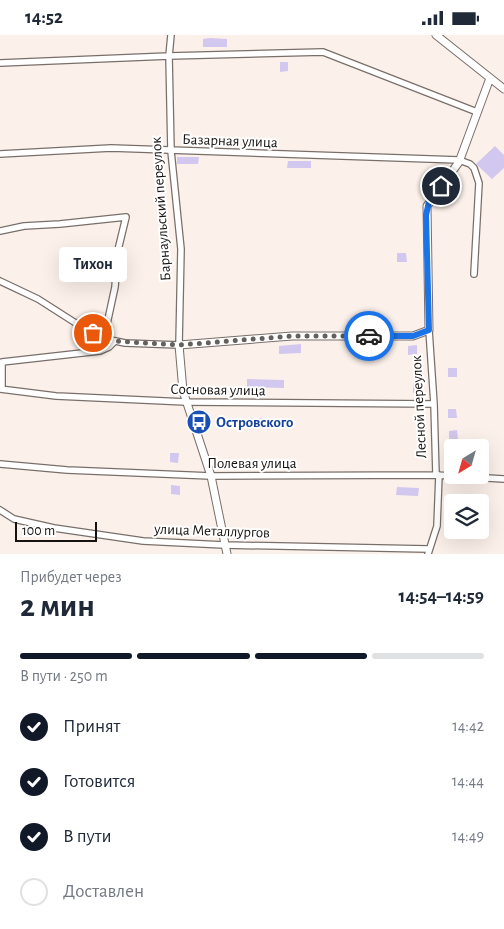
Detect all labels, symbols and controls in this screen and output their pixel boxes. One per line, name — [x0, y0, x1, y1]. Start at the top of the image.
text: 14:52 — [25, 8, 63, 27]
street label: Базарная улица — [182, 132, 278, 150]
street label: Барнаульский переулок — [148, 136, 174, 281]
pin — [420, 165, 462, 207]
icon: home — [427, 172, 455, 200]
callout: Тихон — [59, 248, 127, 283]
text: Тихон — [73, 256, 113, 272]
courier — [344, 311, 394, 361]
pin — [72, 312, 114, 354]
icon: bag — [79, 319, 107, 347]
icon: car — [355, 322, 383, 350]
street label: Лесной переулок — [409, 355, 429, 459]
street label: Сосновая улица — [170, 382, 266, 398]
bus stop icon: Островского — [186, 409, 212, 435]
place label: Островского — [216, 415, 293, 430]
north arrow — [444, 439, 489, 484]
map controls — [444, 439, 489, 539]
street label: Полевая улица — [207, 456, 297, 471]
button: layers — [444, 494, 489, 539]
scale bar — [15, 519, 98, 542]
street label: улица Металлургов — [153, 521, 270, 541]
text: 100 m — [22, 524, 55, 538]
text: Прибудет через — [20, 569, 122, 585]
text: 14:54–14:59 — [399, 587, 484, 606]
text: 2 мин — [20, 590, 95, 622]
text: В пути · 250 m — [20, 668, 108, 684]
icon: check — [20, 713, 48, 741]
text: Принят — [63, 717, 120, 736]
text: 14:42 — [452, 718, 484, 734]
icon: check — [20, 768, 48, 796]
text: Готовится — [63, 772, 136, 791]
text: 14:44 — [452, 773, 484, 789]
icon: check — [20, 823, 48, 851]
text: В пути — [63, 827, 112, 846]
text: 14:49 — [452, 828, 484, 844]
text: Доставлен — [63, 882, 144, 901]

